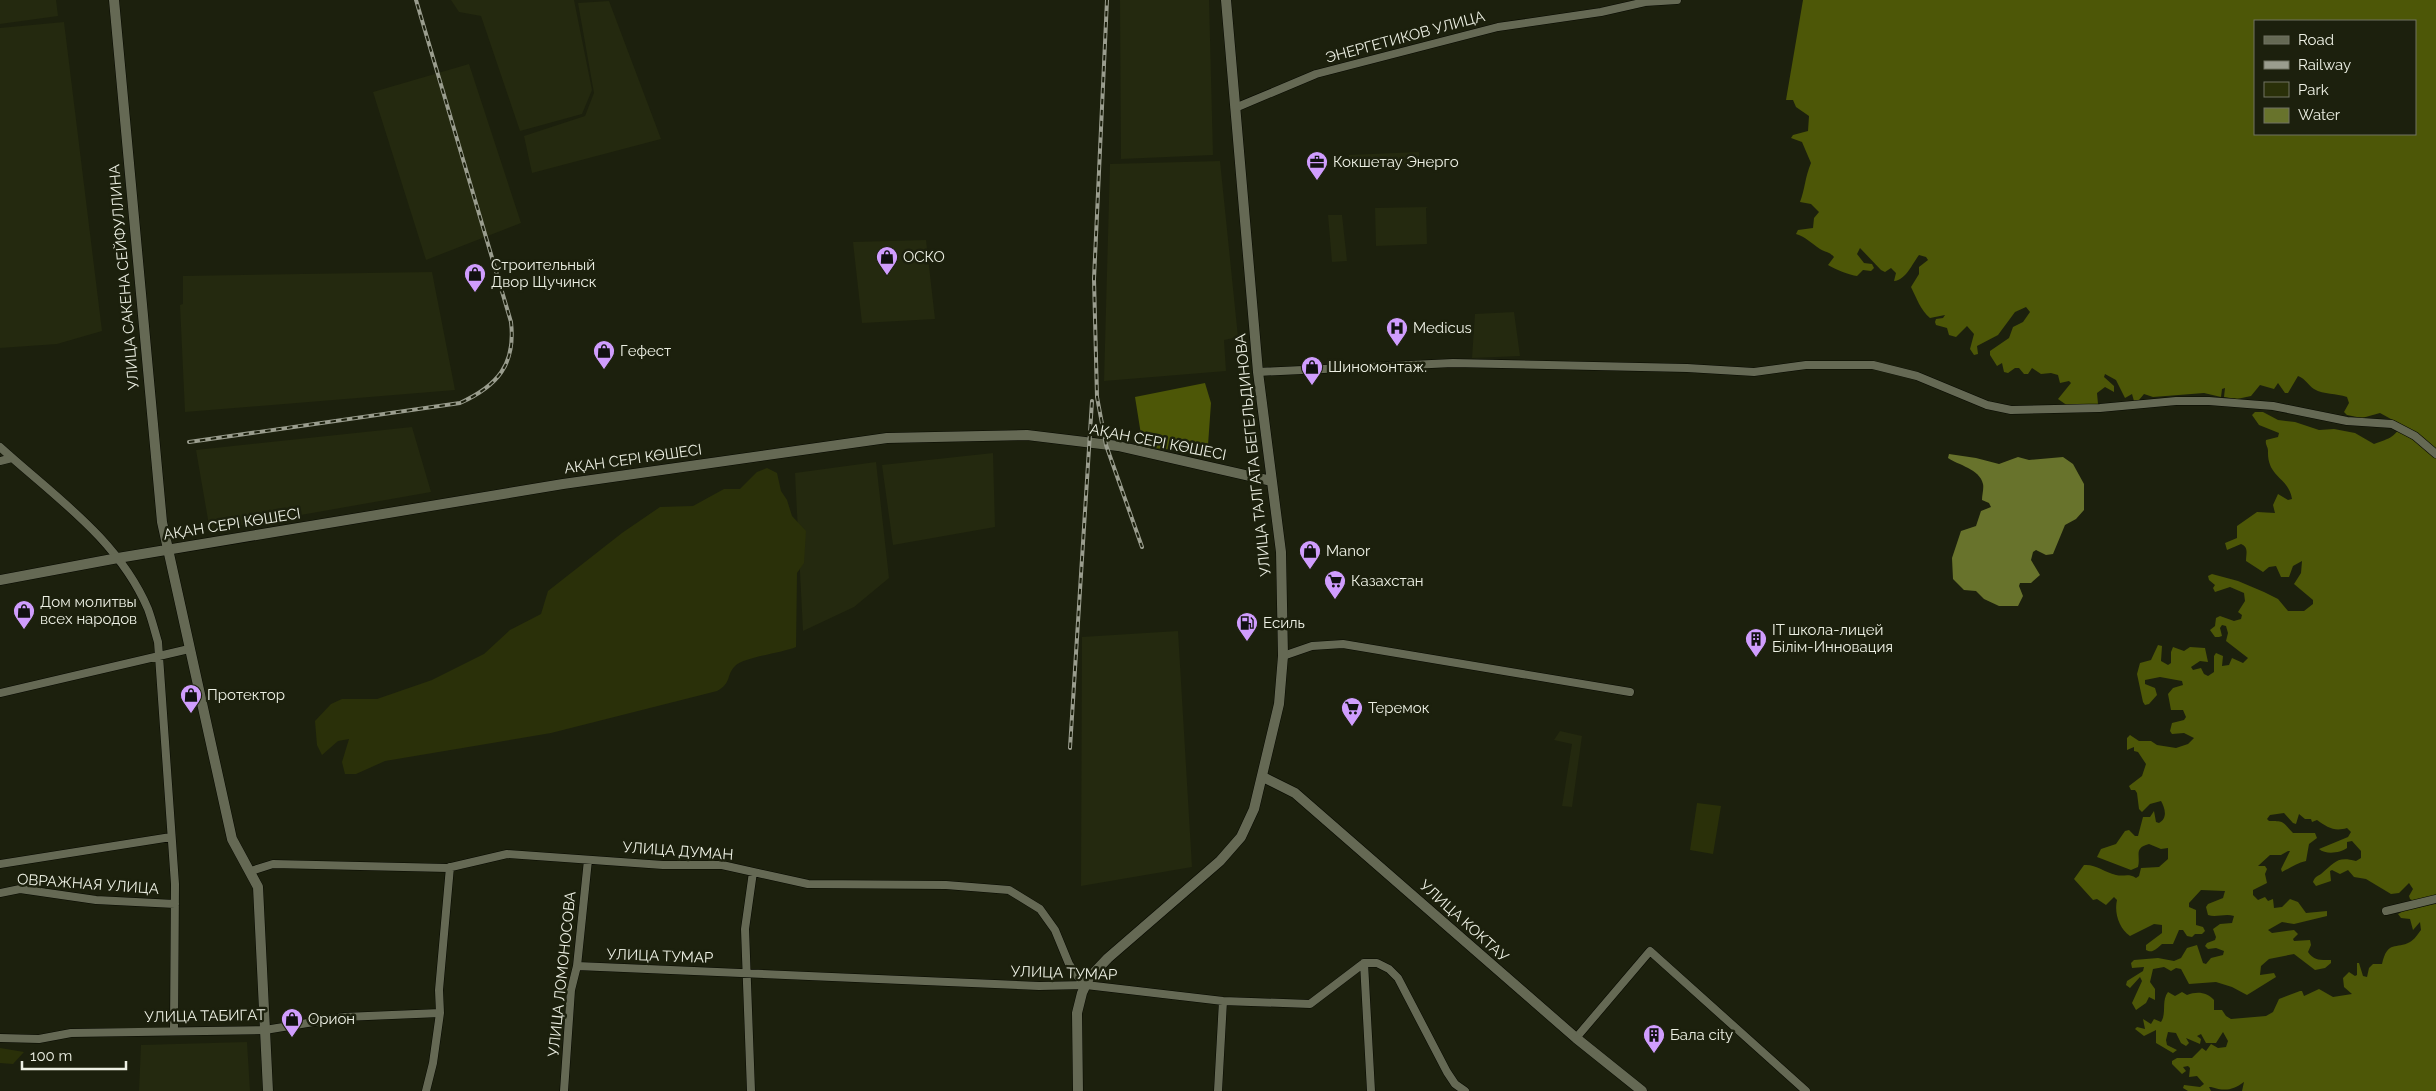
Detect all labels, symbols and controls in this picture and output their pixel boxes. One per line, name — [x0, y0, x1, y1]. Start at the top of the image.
street label: ЭНЕРГЕТИКОВ УЛИЦА — [1323, 7, 1487, 67]
legend — [2254, 20, 2416, 135]
text: Road — [2298, 31, 2334, 49]
text: Railway — [2298, 56, 2351, 74]
text: Park — [2298, 81, 2329, 99]
text: Water — [2298, 106, 2341, 124]
office icon: Кокшетау Энерго — [1305, 150, 1329, 181]
place label: Кокшетау Энерго — [1333, 153, 1459, 171]
street label: УЛИЦА САКЕНА СЕЙФУЛЛИНА — [105, 164, 143, 390]
shop icon: ОСКО — [875, 245, 899, 276]
place label: ОСКО — [903, 248, 945, 266]
place label: Строительный Двор Щучинск — [491, 256, 597, 291]
shop icon: Строительный Двор Щучинск — [463, 262, 487, 293]
hospital icon: Medicus — [1385, 316, 1409, 347]
place label: Medicus — [1413, 319, 1472, 337]
street label: УЛИЦА ТАЛГАТА БЕГЕЛЬДИНОВА — [1231, 333, 1275, 577]
shop icon: Гефест — [592, 339, 616, 370]
place label: Гефест — [620, 342, 671, 360]
shop icon: Шиномонтаж. — [1300, 355, 1324, 386]
place label: Шиномонтаж. — [1328, 358, 1427, 376]
street label: АҚАН СЕРІ КӨШЕСІ — [1088, 420, 1228, 464]
street label: АҚАН СЕРІ КӨШЕСІ — [563, 440, 703, 478]
street label: АҚАН СЕРІ КӨШЕСІ — [162, 504, 302, 544]
shop icon: Manor — [1298, 539, 1322, 570]
place label: Manor — [1326, 542, 1371, 560]
supermarket icon: Казахстан — [1323, 569, 1347, 600]
place label: Казахстан — [1351, 572, 1424, 590]
place label: Дом молитвы всех народов — [40, 593, 137, 628]
shop icon: Дом молитвы всех народов — [12, 599, 36, 630]
fuel station icon: Есиль — [1235, 611, 1259, 642]
place label: Есиль — [1263, 614, 1305, 632]
place label: IT школа-лицей Білім-Инновация — [1772, 621, 1893, 656]
building icon: IT школа-лицей Білім-Инновация — [1744, 627, 1768, 658]
shop icon: Протектор — [179, 683, 203, 714]
place label: Протектор — [207, 686, 285, 704]
supermarket icon: Теремок — [1340, 696, 1364, 727]
place label: Теремок — [1368, 699, 1430, 717]
street label: УЛИЦА ДУМАН — [622, 838, 734, 864]
street label: ОВРАЖНАЯ УЛИЦА — [17, 870, 159, 898]
street label: УЛИЦА КОКТАУ — [1416, 876, 1513, 966]
street label: УЛИЦА ЛОМОНОСОВА — [544, 890, 580, 1058]
street label: УЛИЦА ТУМАР — [606, 945, 714, 967]
street label: УЛИЦА ТУМАР — [1010, 962, 1118, 984]
street label: УЛИЦА ТАБИГАТ — [144, 1006, 266, 1026]
shop icon: Орион — [280, 1007, 304, 1038]
place label: Орион — [308, 1010, 355, 1028]
building icon: Бала city — [1642, 1023, 1666, 1054]
place label: Бала city — [1670, 1026, 1733, 1044]
scale bar — [22, 1038, 126, 1070]
text: 100 m — [30, 1047, 72, 1065]

